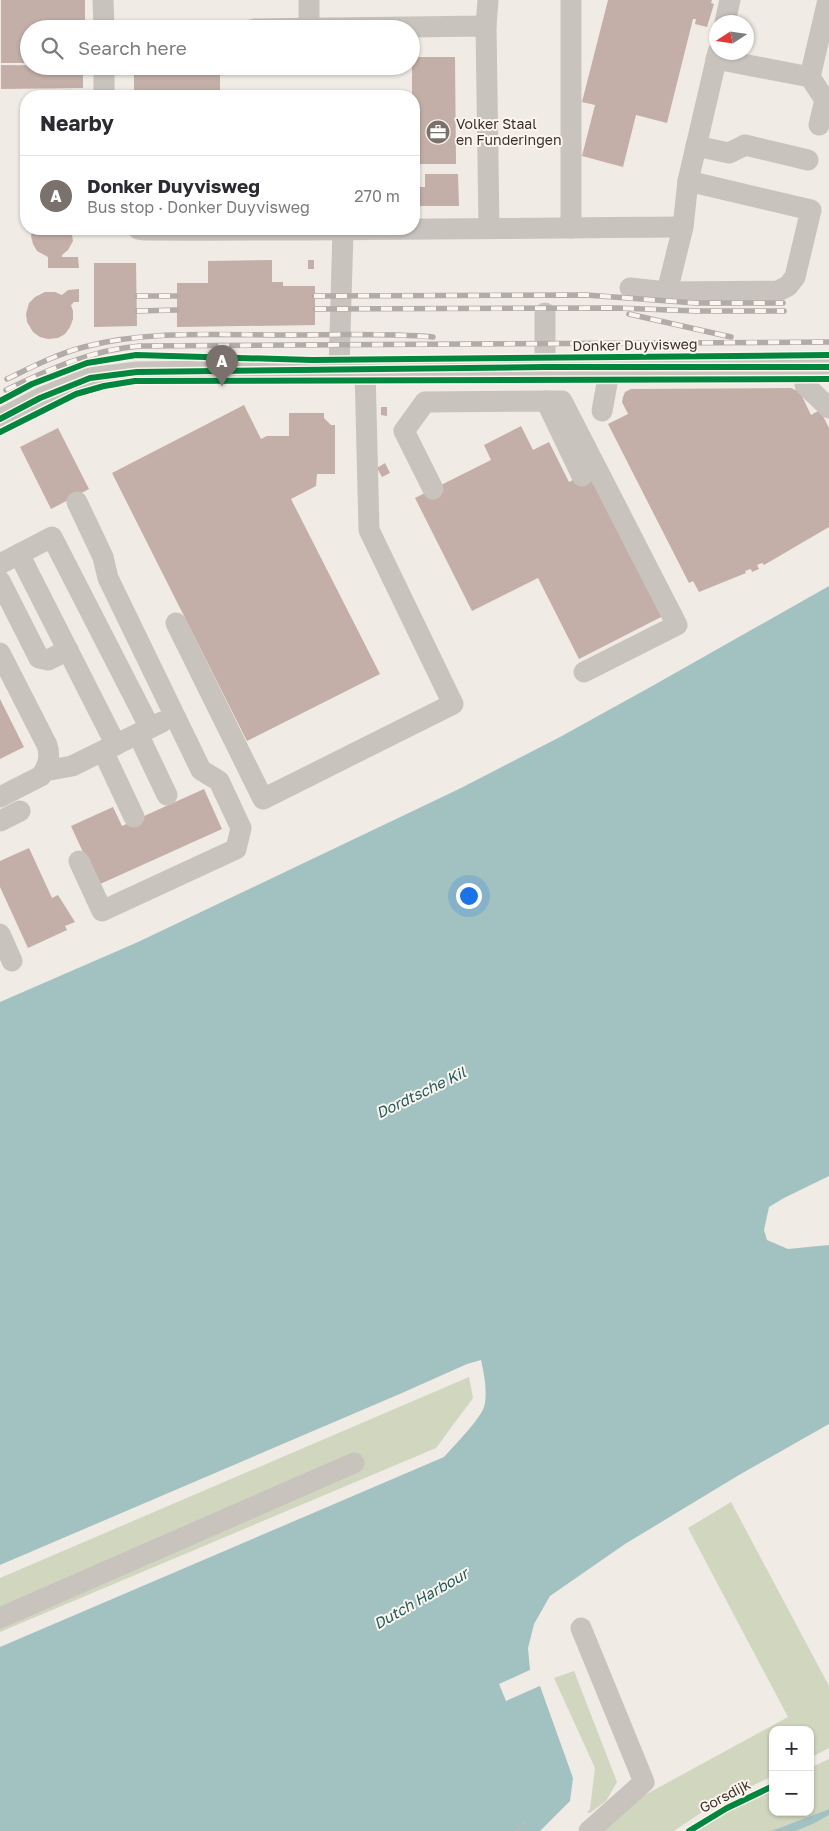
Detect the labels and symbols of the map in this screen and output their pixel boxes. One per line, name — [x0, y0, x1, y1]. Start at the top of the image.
north arrow — [709, 15, 754, 60]
place label: Volker Staal en Funderingen — [456, 115, 562, 148]
office icon: Volker Staal en Funderingen — [425, 119, 451, 145]
street label: Donker Duyvisweg — [572, 335, 698, 354]
pin: A — [206, 345, 238, 386]
your location — [456, 883, 482, 909]
water label: Dordtsche Kil — [373, 1062, 469, 1122]
water label: Dutch Harbour — [370, 1563, 473, 1632]
street label: Gorsdijk — [696, 1775, 753, 1816]

